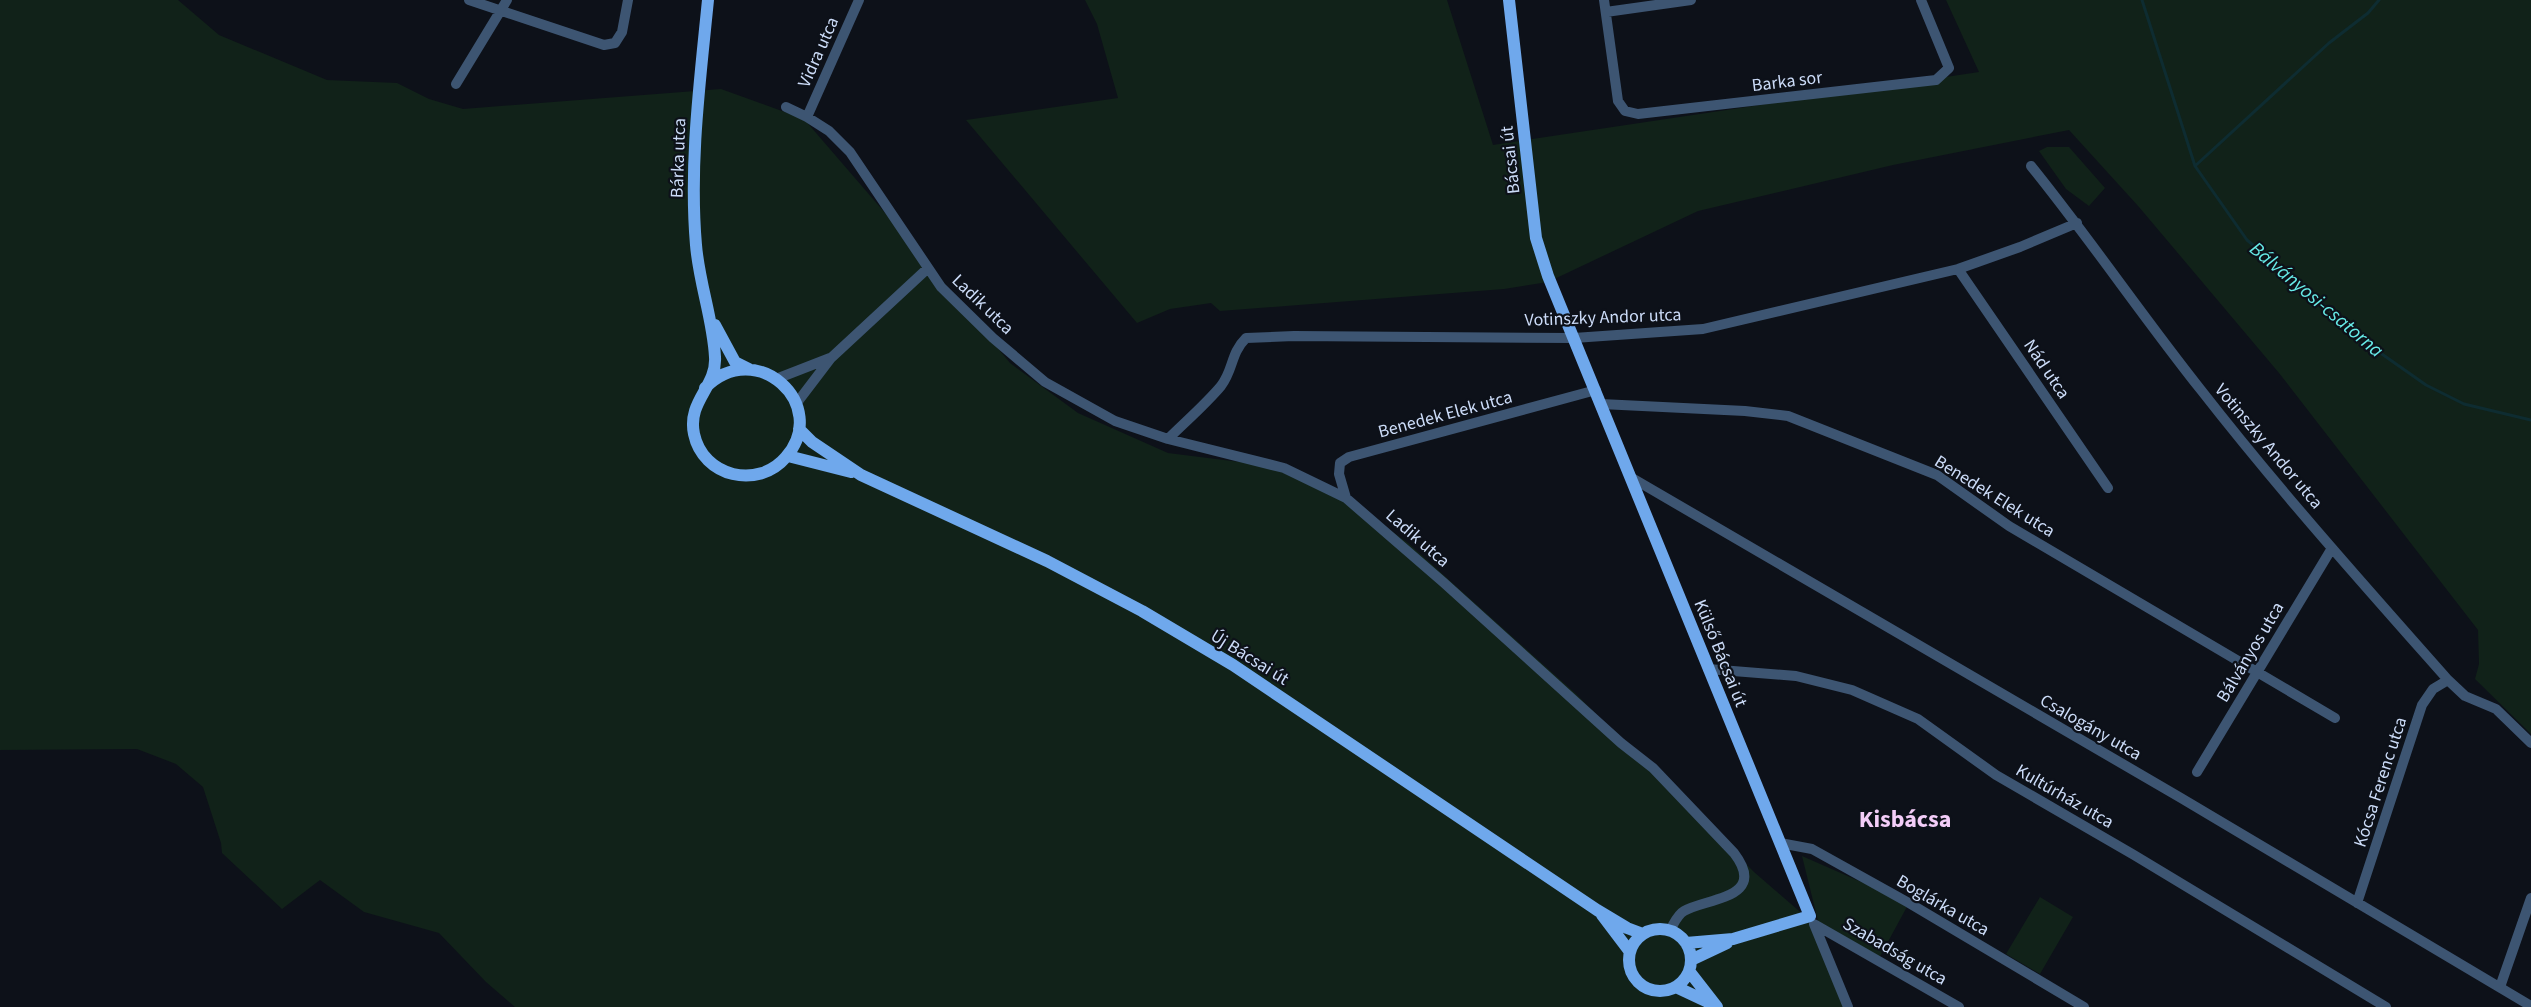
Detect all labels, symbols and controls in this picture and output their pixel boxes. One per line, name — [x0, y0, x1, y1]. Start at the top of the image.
street label: Vidra utca — [792, 13, 845, 92]
street label: Barka sor — [1750, 65, 1824, 98]
street label: Bárka utca — [665, 118, 692, 198]
street label: Bácsai út — [1494, 125, 1527, 195]
water label: Bálványosi-csatorna — [2243, 235, 2390, 364]
street label: Ladik utca — [946, 268, 1019, 340]
street label: Votinszky Andor utca — [1524, 302, 1682, 333]
street label: Nád utca — [2017, 334, 2076, 404]
street label: Votinszky Andor utca — [2209, 378, 2329, 514]
street label: Benedek Elek utca — [1375, 385, 1515, 444]
street label: Benedek Elek utca — [1930, 449, 2060, 544]
street label: Ladik utca — [1380, 504, 1455, 573]
street label: Külső Bácsai út — [1688, 596, 1753, 711]
street label: Bálványos utca — [2211, 597, 2290, 707]
street label: Új Bácsai út — [1206, 623, 1294, 691]
street label: Csalogány utca — [2035, 688, 2146, 767]
street label: Kócsa Ferenc utca — [2348, 714, 2413, 850]
street label: Kultúrház utca — [2011, 758, 2118, 835]
district label: Kisbácsa — [1859, 802, 1951, 837]
street label: Boglárka utca — [1892, 869, 1994, 942]
street label: Szabadság utca — [1838, 911, 1952, 991]

